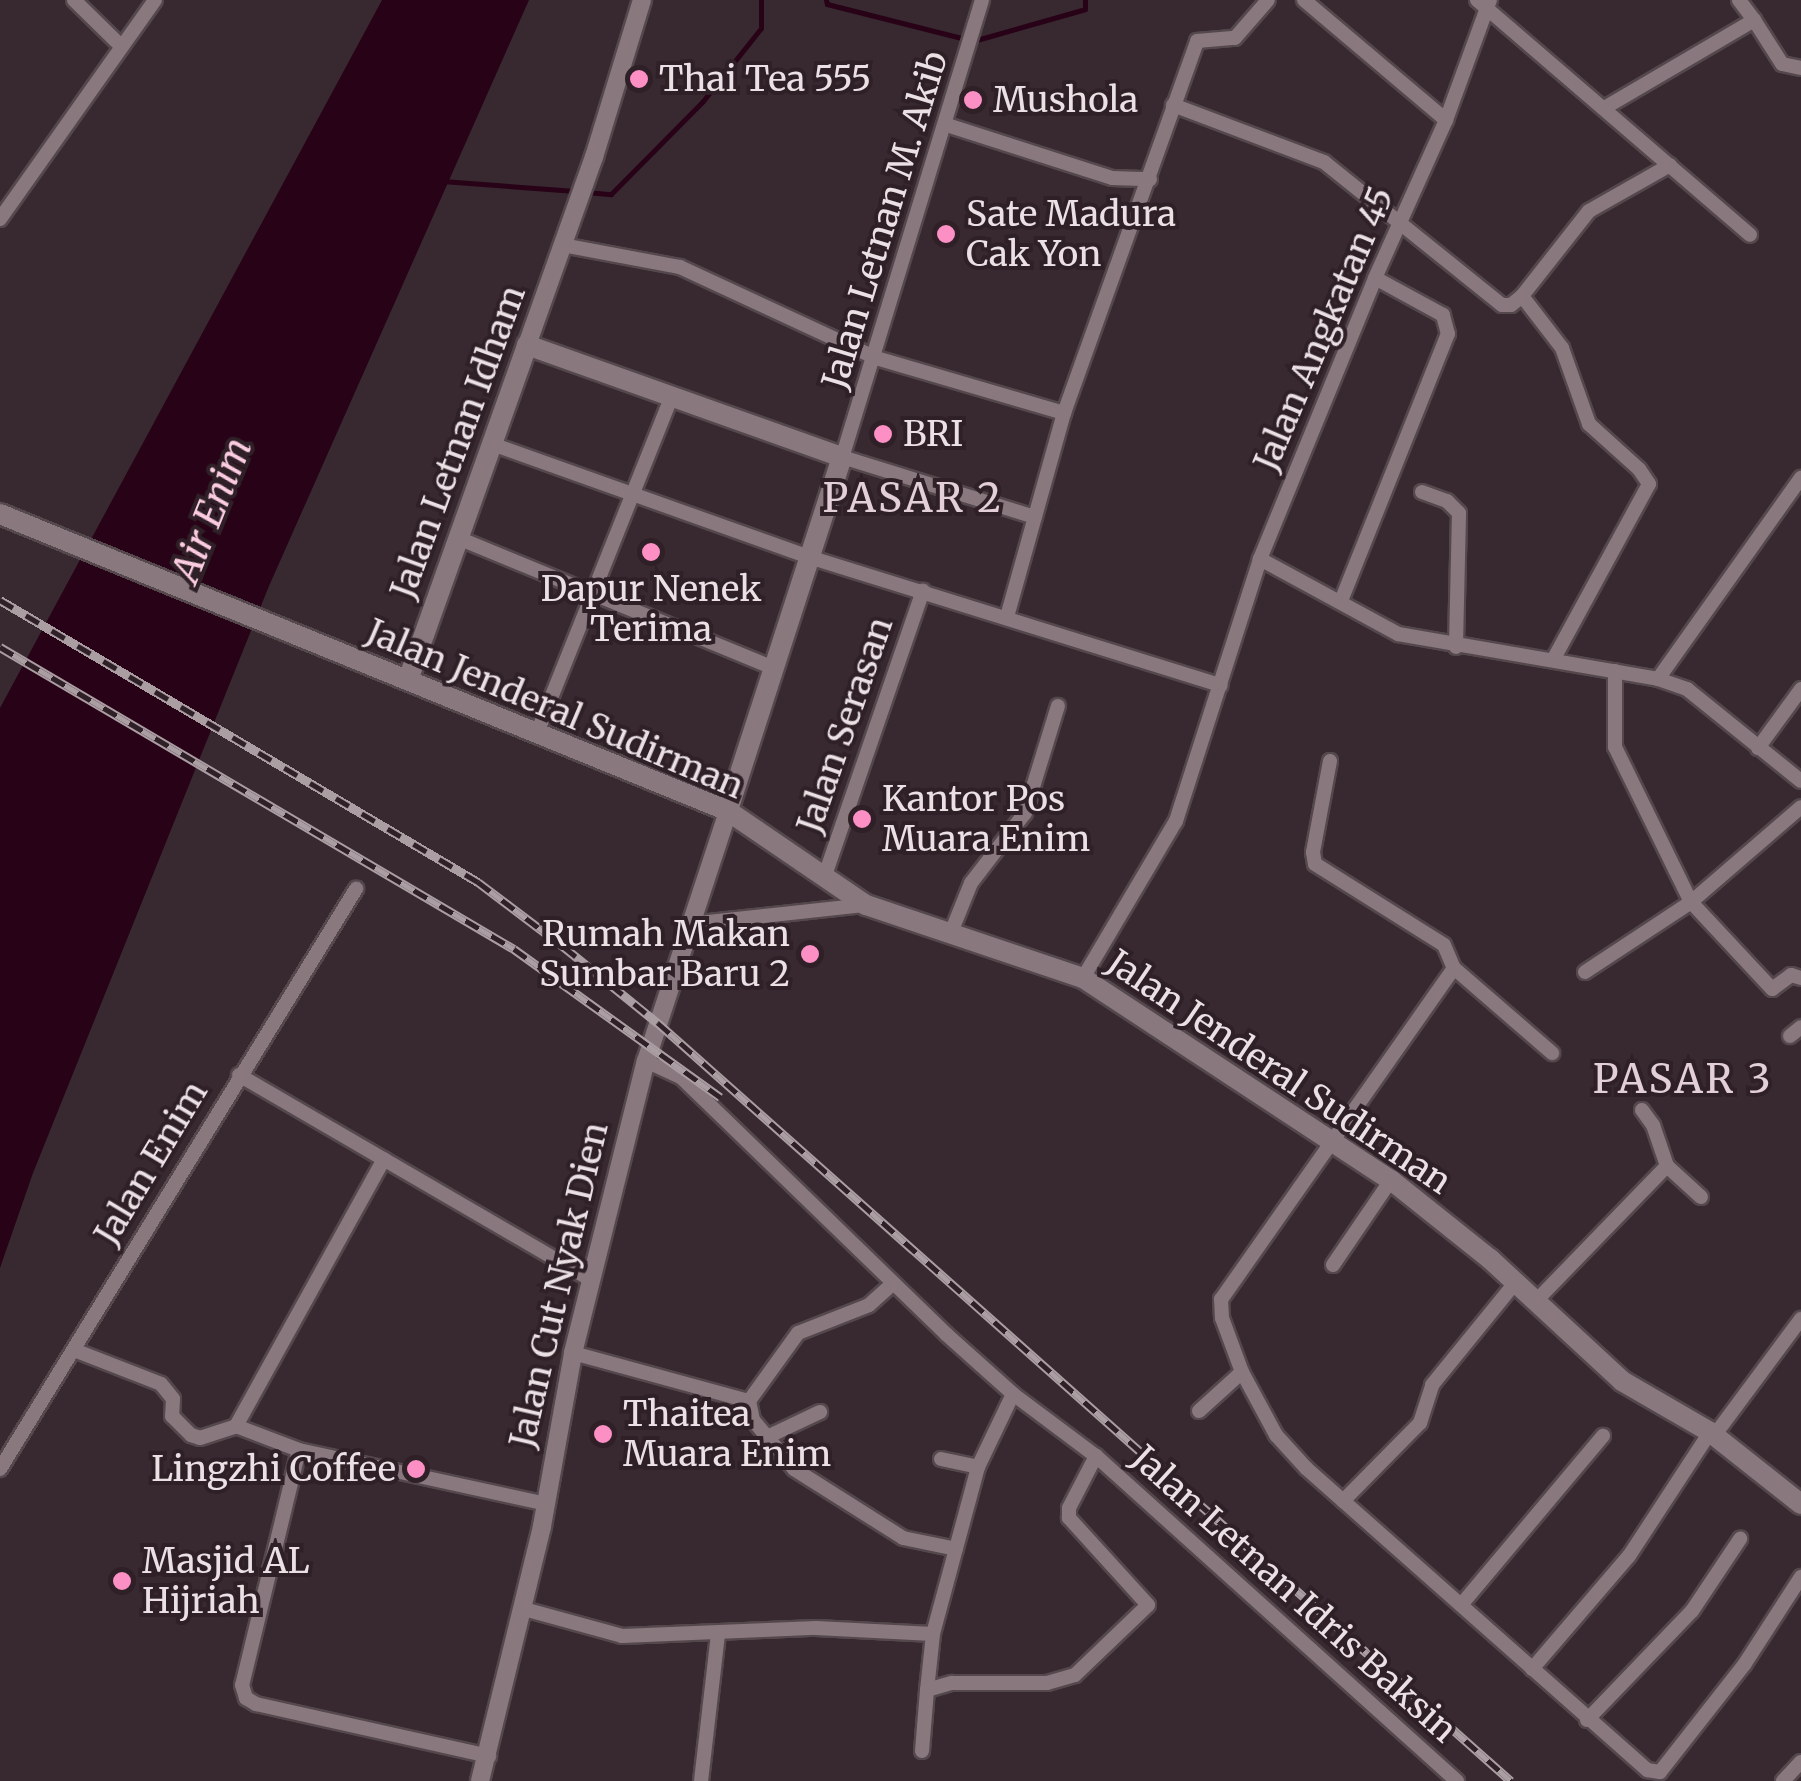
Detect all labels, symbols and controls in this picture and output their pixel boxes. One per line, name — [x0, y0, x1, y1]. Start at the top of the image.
street label: Jalan Letnan M. Akib — [814, 46, 956, 394]
place label: Thai Tea 555 — [659, 58, 871, 100]
marker: Thai Tea 555 — [628, 68, 650, 90]
place label: Mushola — [993, 79, 1138, 121]
marker: Mushola — [962, 89, 984, 111]
street label: Jalan Angkatan 45 — [1245, 181, 1403, 477]
place label: Sate Madura Cak Yon — [966, 193, 1176, 275]
marker: Sate Madura Cak Yon — [935, 223, 957, 245]
street label: Jalan Letnan Idham — [382, 280, 534, 604]
place label: BRI — [903, 413, 963, 455]
marker: BRI — [872, 423, 894, 445]
water label: Air Enim — [162, 431, 262, 589]
district label: PASAR 2 — [822, 474, 1004, 522]
marker: Dapur Nenek Terima — [640, 541, 662, 563]
place label: Dapur Nenek Terima — [541, 568, 761, 650]
street label: Jalan Jenderal Sudirman — [360, 610, 750, 808]
street label: Jalan Serasan — [788, 612, 902, 838]
place label: Kantor Pos Muara Enim — [882, 778, 1090, 860]
marker: Kantor Pos Muara Enim — [851, 808, 873, 830]
place label: Rumah Makan Sumbar Baru 2 — [539, 913, 790, 995]
street label: Jalan Jenderal Sudirman — [1099, 941, 1459, 1203]
marker: Rumah Makan Sumbar Baru 2 — [799, 943, 821, 965]
district label: PASAR 3 — [1593, 1055, 1773, 1103]
street label: Jalan Enim — [86, 1074, 216, 1252]
street label: Jalan Cut Nyak Dien — [501, 1118, 617, 1452]
place label: Thaitea Muara Enim — [623, 1393, 831, 1475]
marker: Thaitea Muara Enim — [592, 1423, 614, 1445]
street label: Jalan Letnan Idris Baksin — [1123, 1437, 1465, 1751]
place label: Lingzhi Coffee — [151, 1448, 396, 1490]
marker: Lingzhi Coffee — [405, 1458, 427, 1480]
place label: Masjid AL Hijriah — [142, 1540, 310, 1622]
marker: Masjid AL Hijriah — [111, 1570, 133, 1592]

